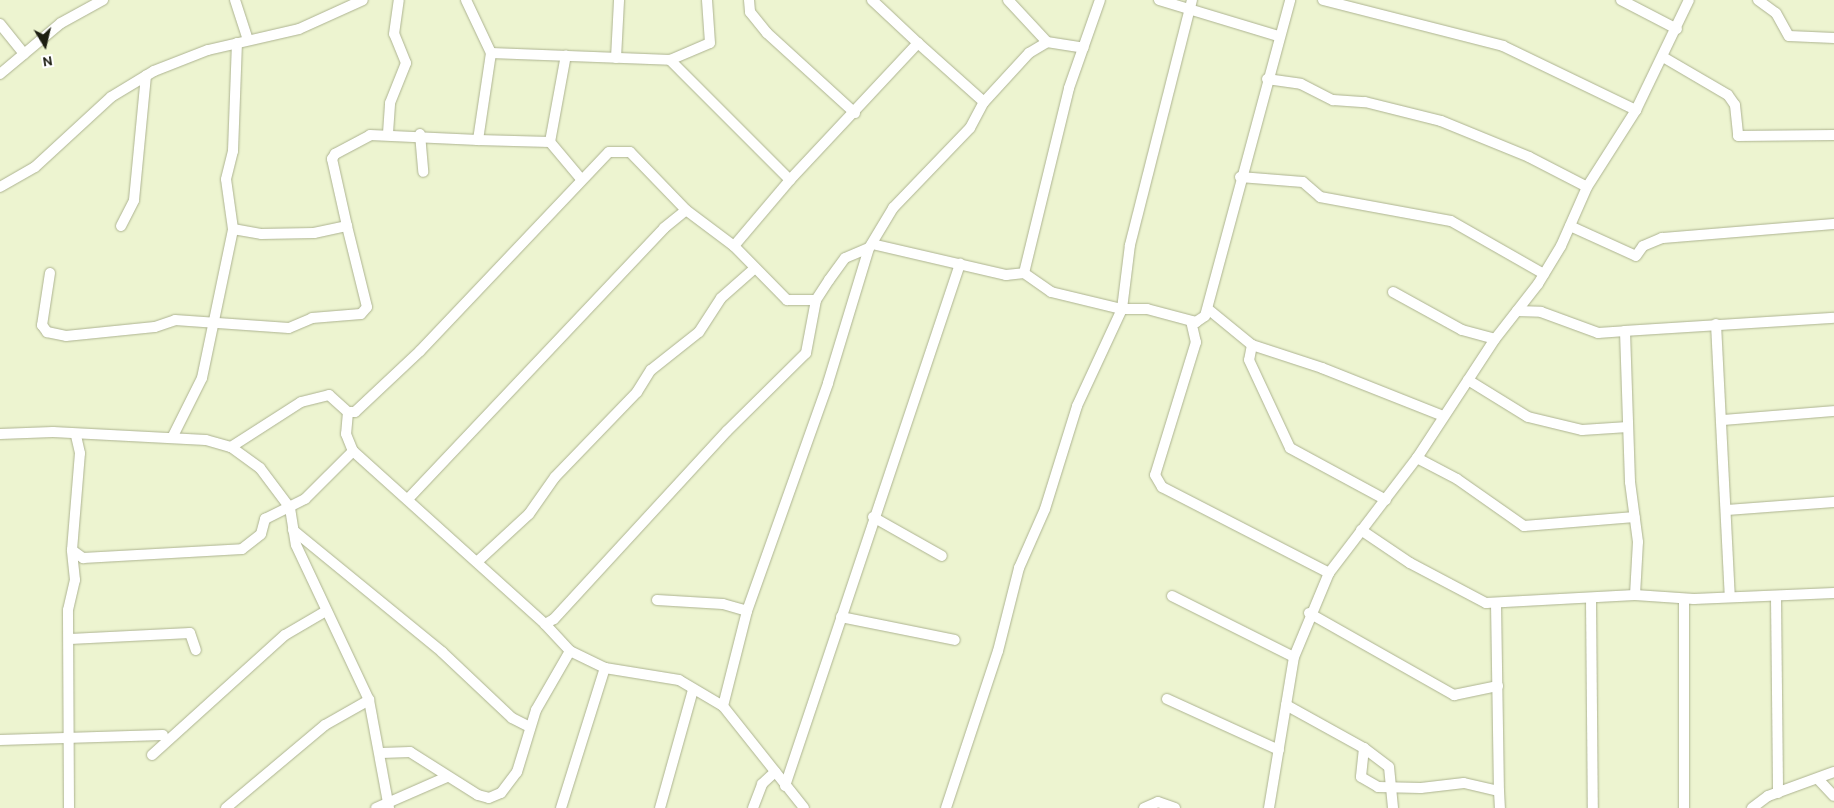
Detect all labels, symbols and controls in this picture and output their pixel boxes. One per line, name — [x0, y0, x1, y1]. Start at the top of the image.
north arrow — [20, 20, 70, 70]
text: N — [41, 51, 54, 69]

